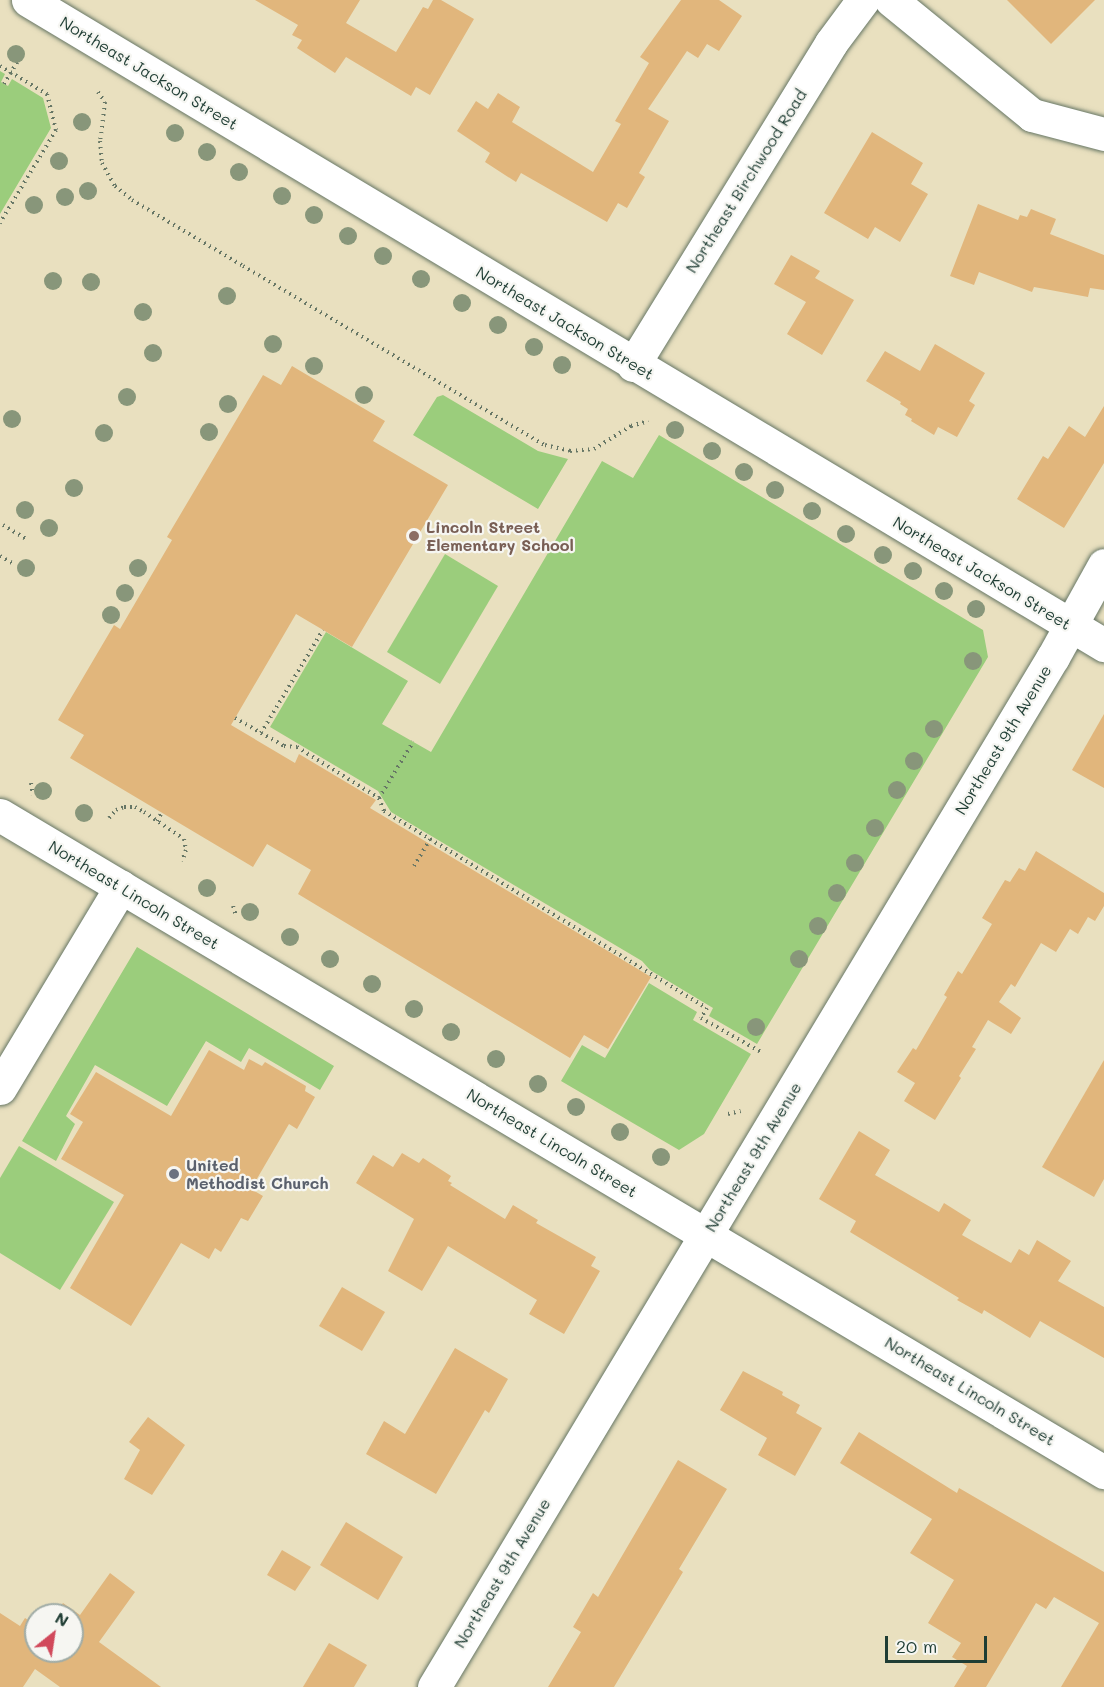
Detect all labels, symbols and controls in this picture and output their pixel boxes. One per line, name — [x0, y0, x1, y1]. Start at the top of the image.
street label: Northeast Jackson Street — [57, 12, 241, 134]
street label: Northeast Birchwood Road — [681, 86, 811, 276]
street label: Northeast Jackson Street — [473, 262, 657, 384]
street label: Northeast Jackson Street — [890, 512, 1074, 634]
place label: Lincoln Street Elementary School — [426, 517, 574, 555]
marker: Lincoln Street Elementary School — [407, 529, 421, 543]
street label: Northeast 9th Avenue — [951, 662, 1055, 818]
street label: Northeast Lincoln Street — [45, 837, 223, 953]
street label: Northeast 9th Avenue — [701, 1079, 805, 1235]
street label: Northeast Lincoln Street — [463, 1085, 641, 1201]
place label: United Methodist Church — [186, 1155, 329, 1193]
marker: United Methodist Church — [167, 1167, 181, 1181]
street label: Northeast Lincoln Street — [881, 1333, 1059, 1449]
street label: Northeast 9th Avenue — [450, 1495, 554, 1651]
north arrow — [24, 1603, 84, 1663]
text: N — [52, 1607, 73, 1631]
scale bar — [888, 1624, 990, 1662]
text: 20 m — [896, 1634, 937, 1658]

